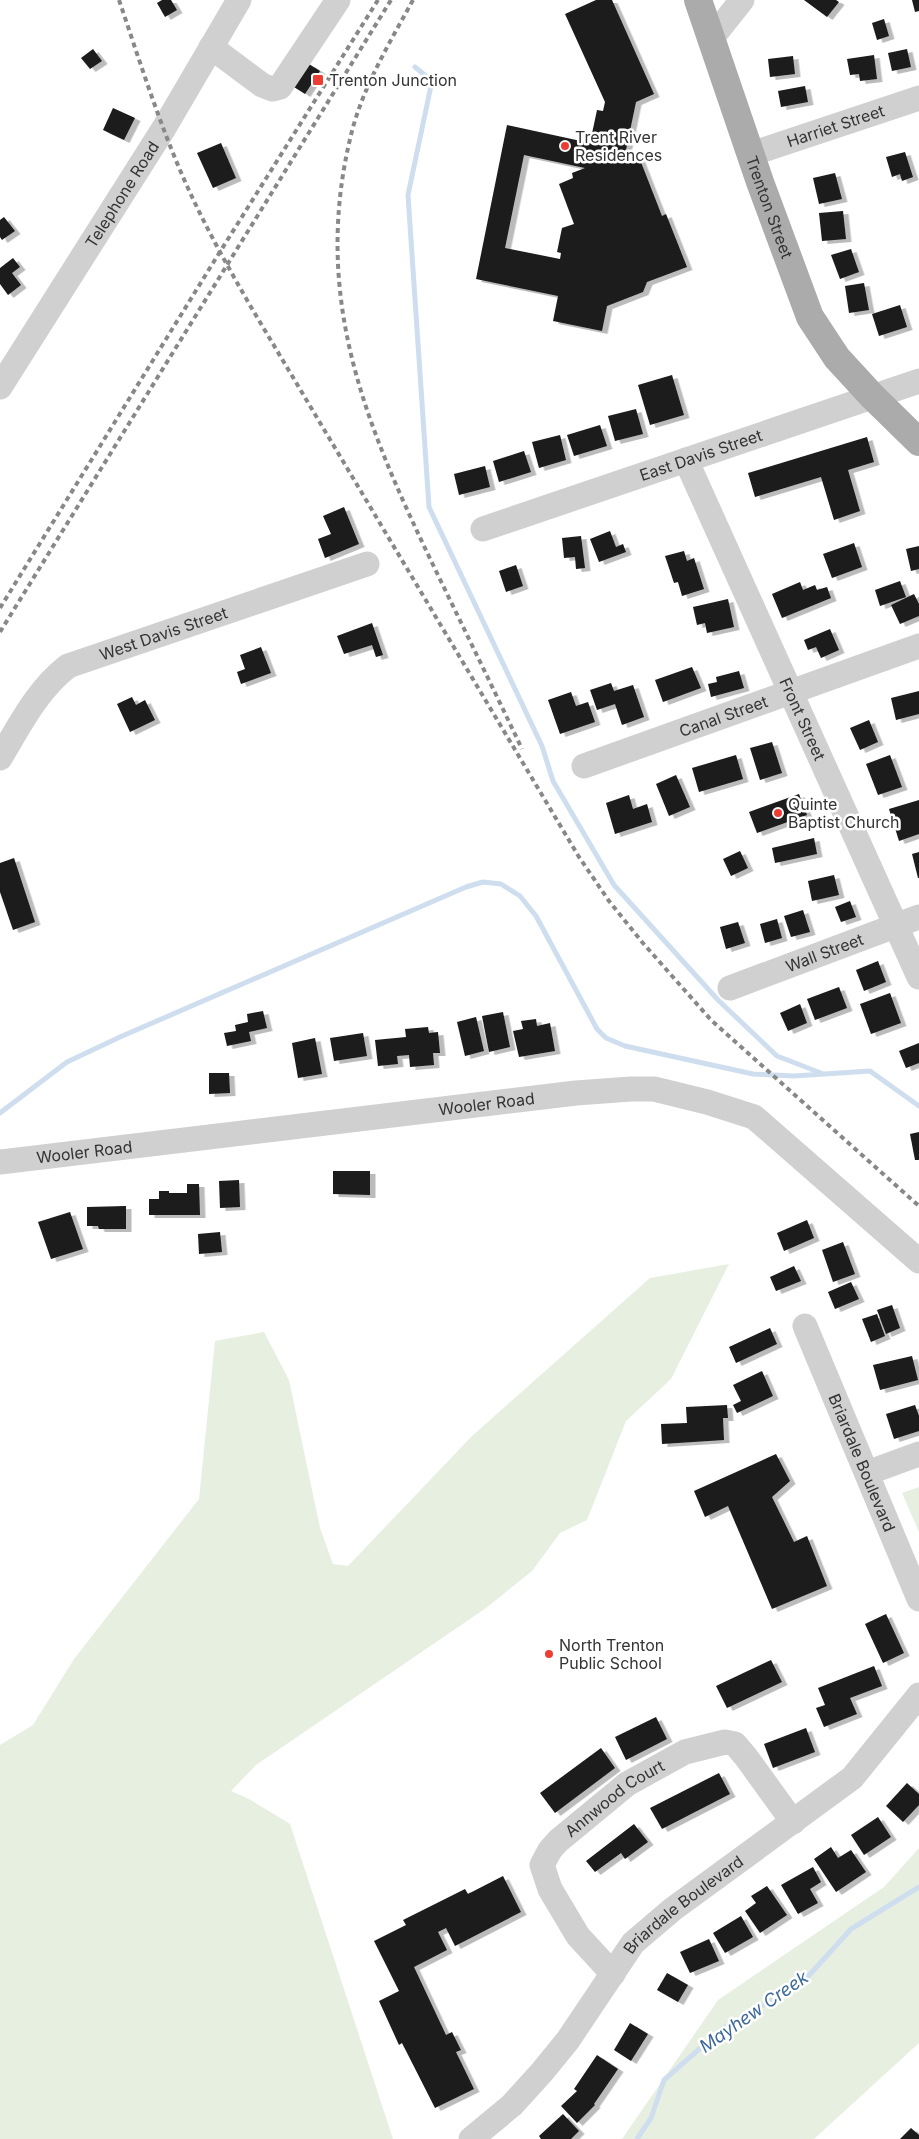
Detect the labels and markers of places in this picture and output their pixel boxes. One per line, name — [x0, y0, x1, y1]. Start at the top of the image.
place label: Trenton Junction — [329, 70, 457, 90]
marker: Trenton Junction — [311, 73, 325, 87]
place label: Trent River Residences — [575, 127, 662, 165]
marker: Trent River Residences — [559, 140, 571, 152]
place label: Quinte Baptist Church — [788, 794, 900, 832]
marker: Quinte Baptist Church — [772, 807, 784, 819]
place label: North Trenton Public School — [559, 1635, 664, 1673]
marker: North Trenton Public School — [543, 1648, 555, 1660]

